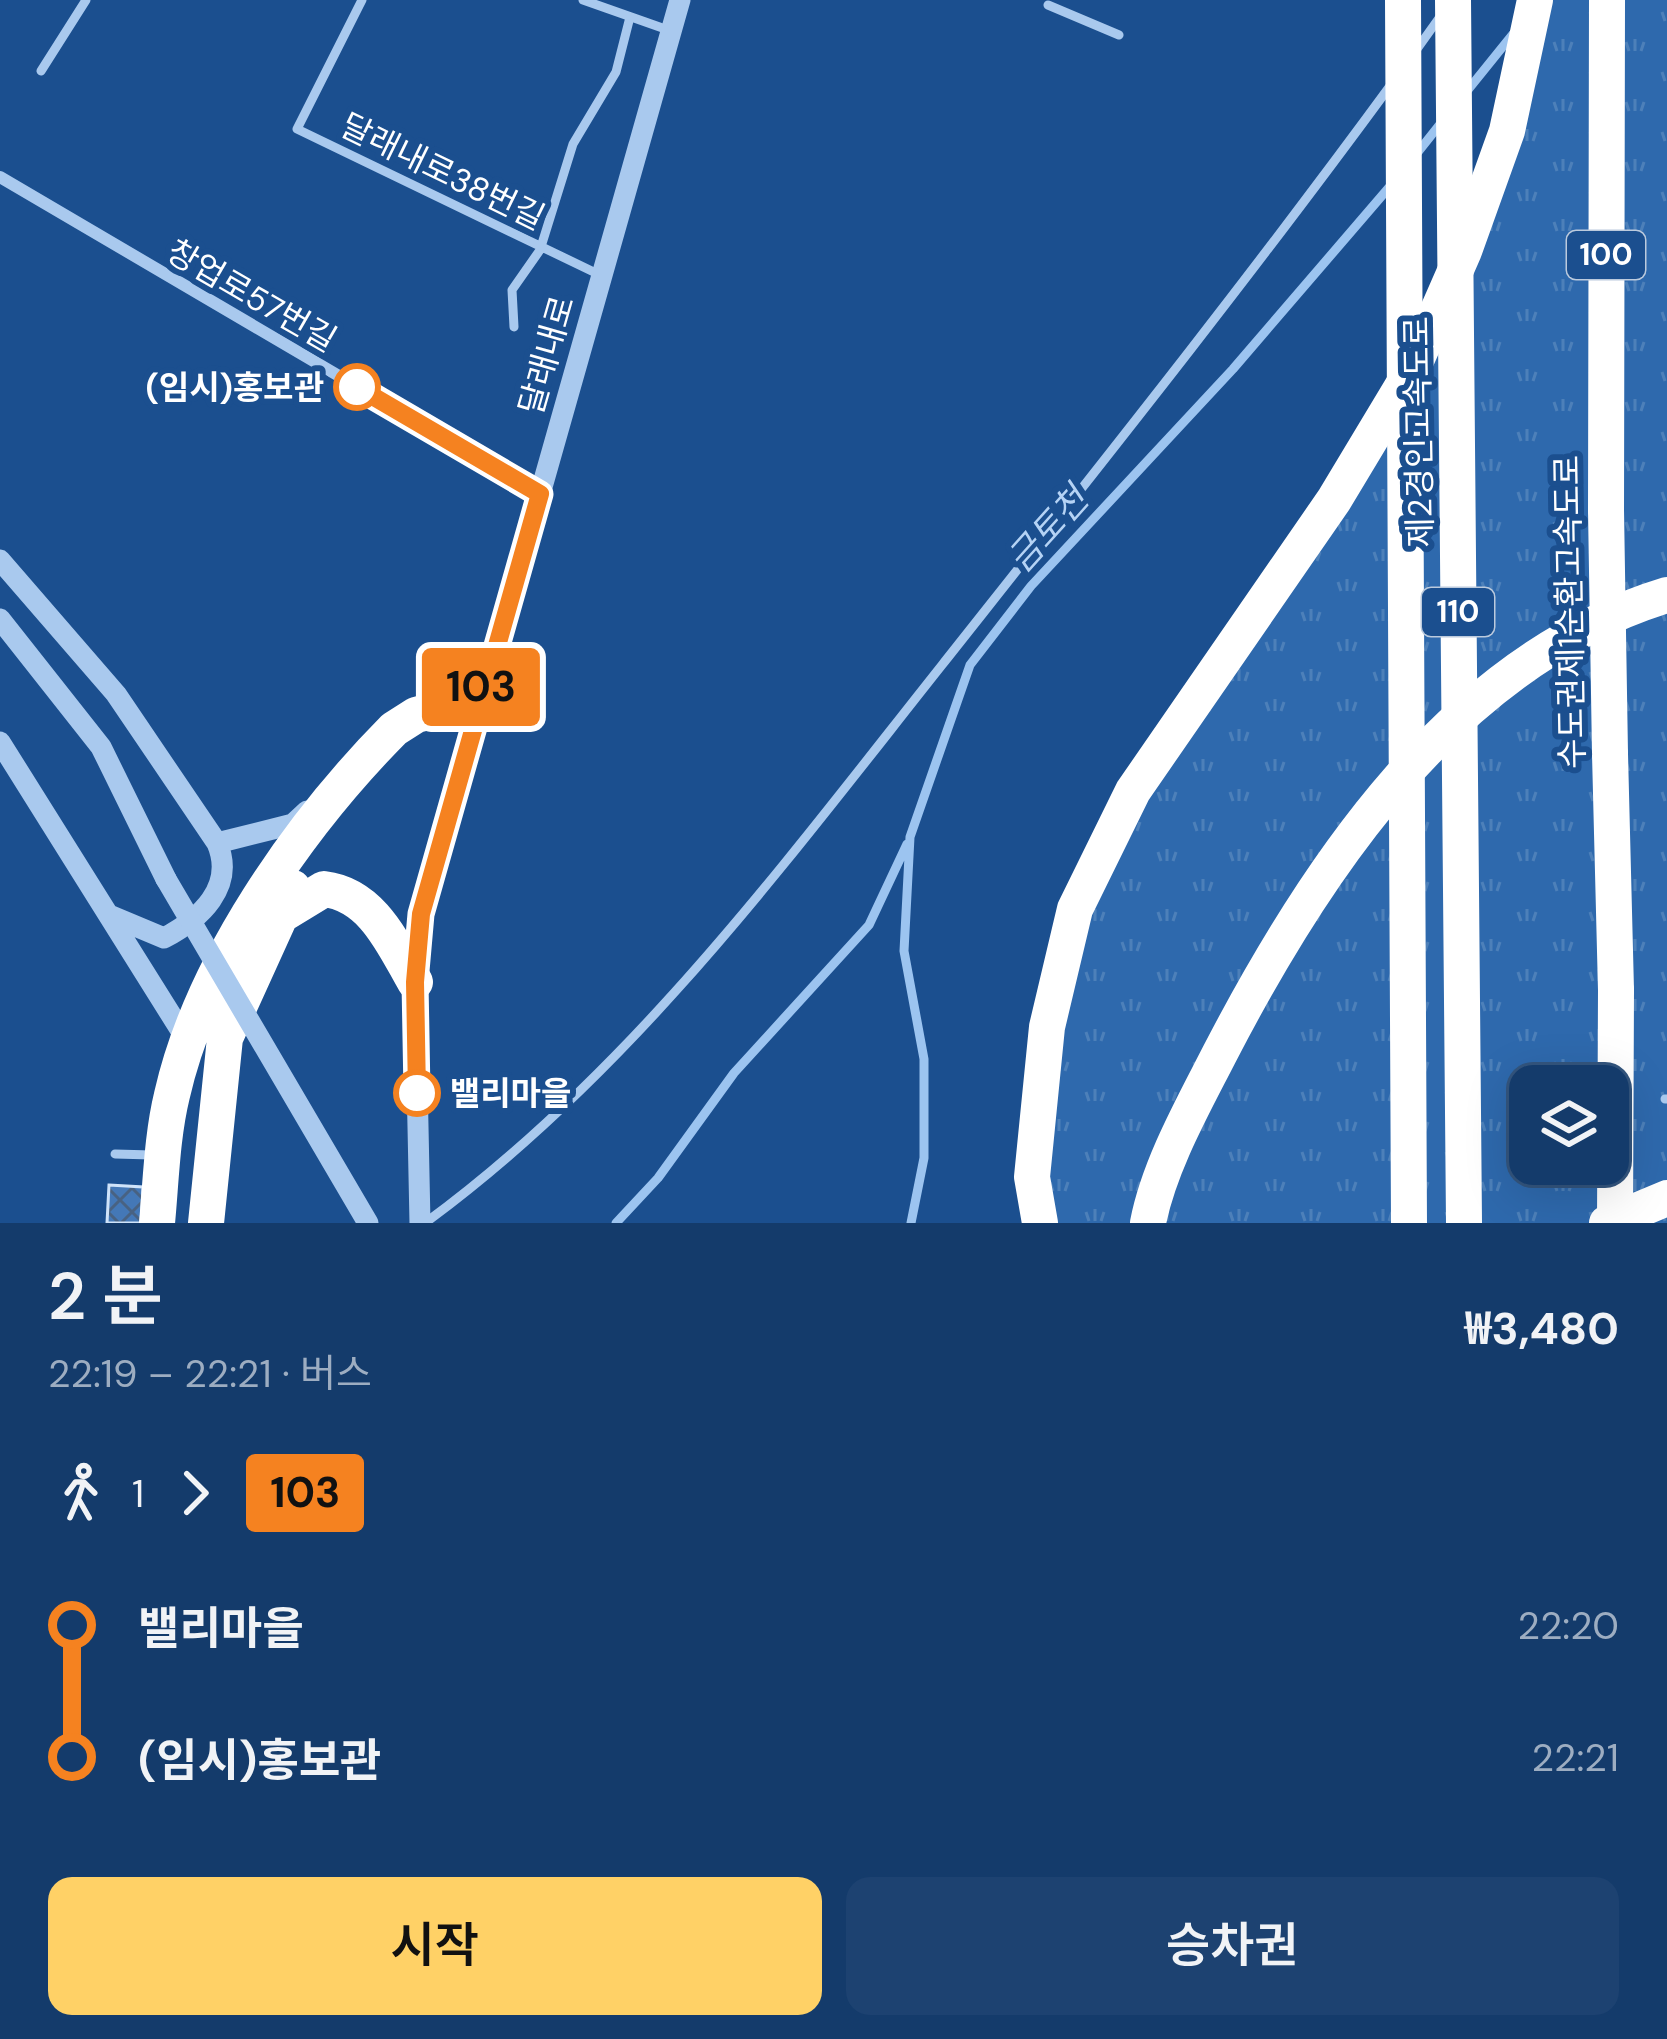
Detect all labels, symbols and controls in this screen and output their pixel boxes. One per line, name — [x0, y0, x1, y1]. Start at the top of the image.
street label: 달래내로38번길 — [334, 104, 552, 239]
street label: 창업로57번길 — [159, 230, 344, 361]
road number: 100 — [1567, 231, 1645, 279]
street label: 달래내로 — [509, 291, 584, 419]
street label: 제2경인고속도로 — [1395, 316, 1442, 548]
marker: (임시)홍보관 — [335, 365, 379, 409]
place label: (임시)홍보관 — [145, 366, 324, 409]
street label: 수도권제1순환고속도로 — [1545, 455, 1594, 769]
water label: 금토천 — [997, 474, 1101, 582]
road number: 110 — [1422, 588, 1494, 636]
line badge: 103 — [412, 648, 550, 726]
text: 103 — [446, 659, 516, 714]
map controls — [1509, 1065, 1629, 1185]
button: layers — [1509, 1065, 1629, 1185]
marker: 밸리마을 — [395, 1071, 439, 1115]
place label: 밸리마을 — [450, 1072, 571, 1115]
text: 2 분 — [48, 1254, 163, 1339]
text: ₩3,480 — [1465, 1299, 1619, 1358]
text: 22:19 – 22:21 · 버스 — [48, 1348, 372, 1399]
icon: walk — [48, 1460, 114, 1526]
icon: forward — [162, 1460, 228, 1526]
text: 103 — [270, 1465, 340, 1520]
text: 1 — [132, 1468, 144, 1519]
text: 밸리마을 — [138, 1599, 304, 1658]
text: 22:20 — [1517, 1600, 1619, 1651]
text: (임시)홍보관 — [138, 1731, 381, 1790]
text: 22:21 — [1532, 1732, 1619, 1783]
button: 시작 — [48, 1877, 822, 2015]
button: 승차권 — [846, 1877, 1619, 2015]

